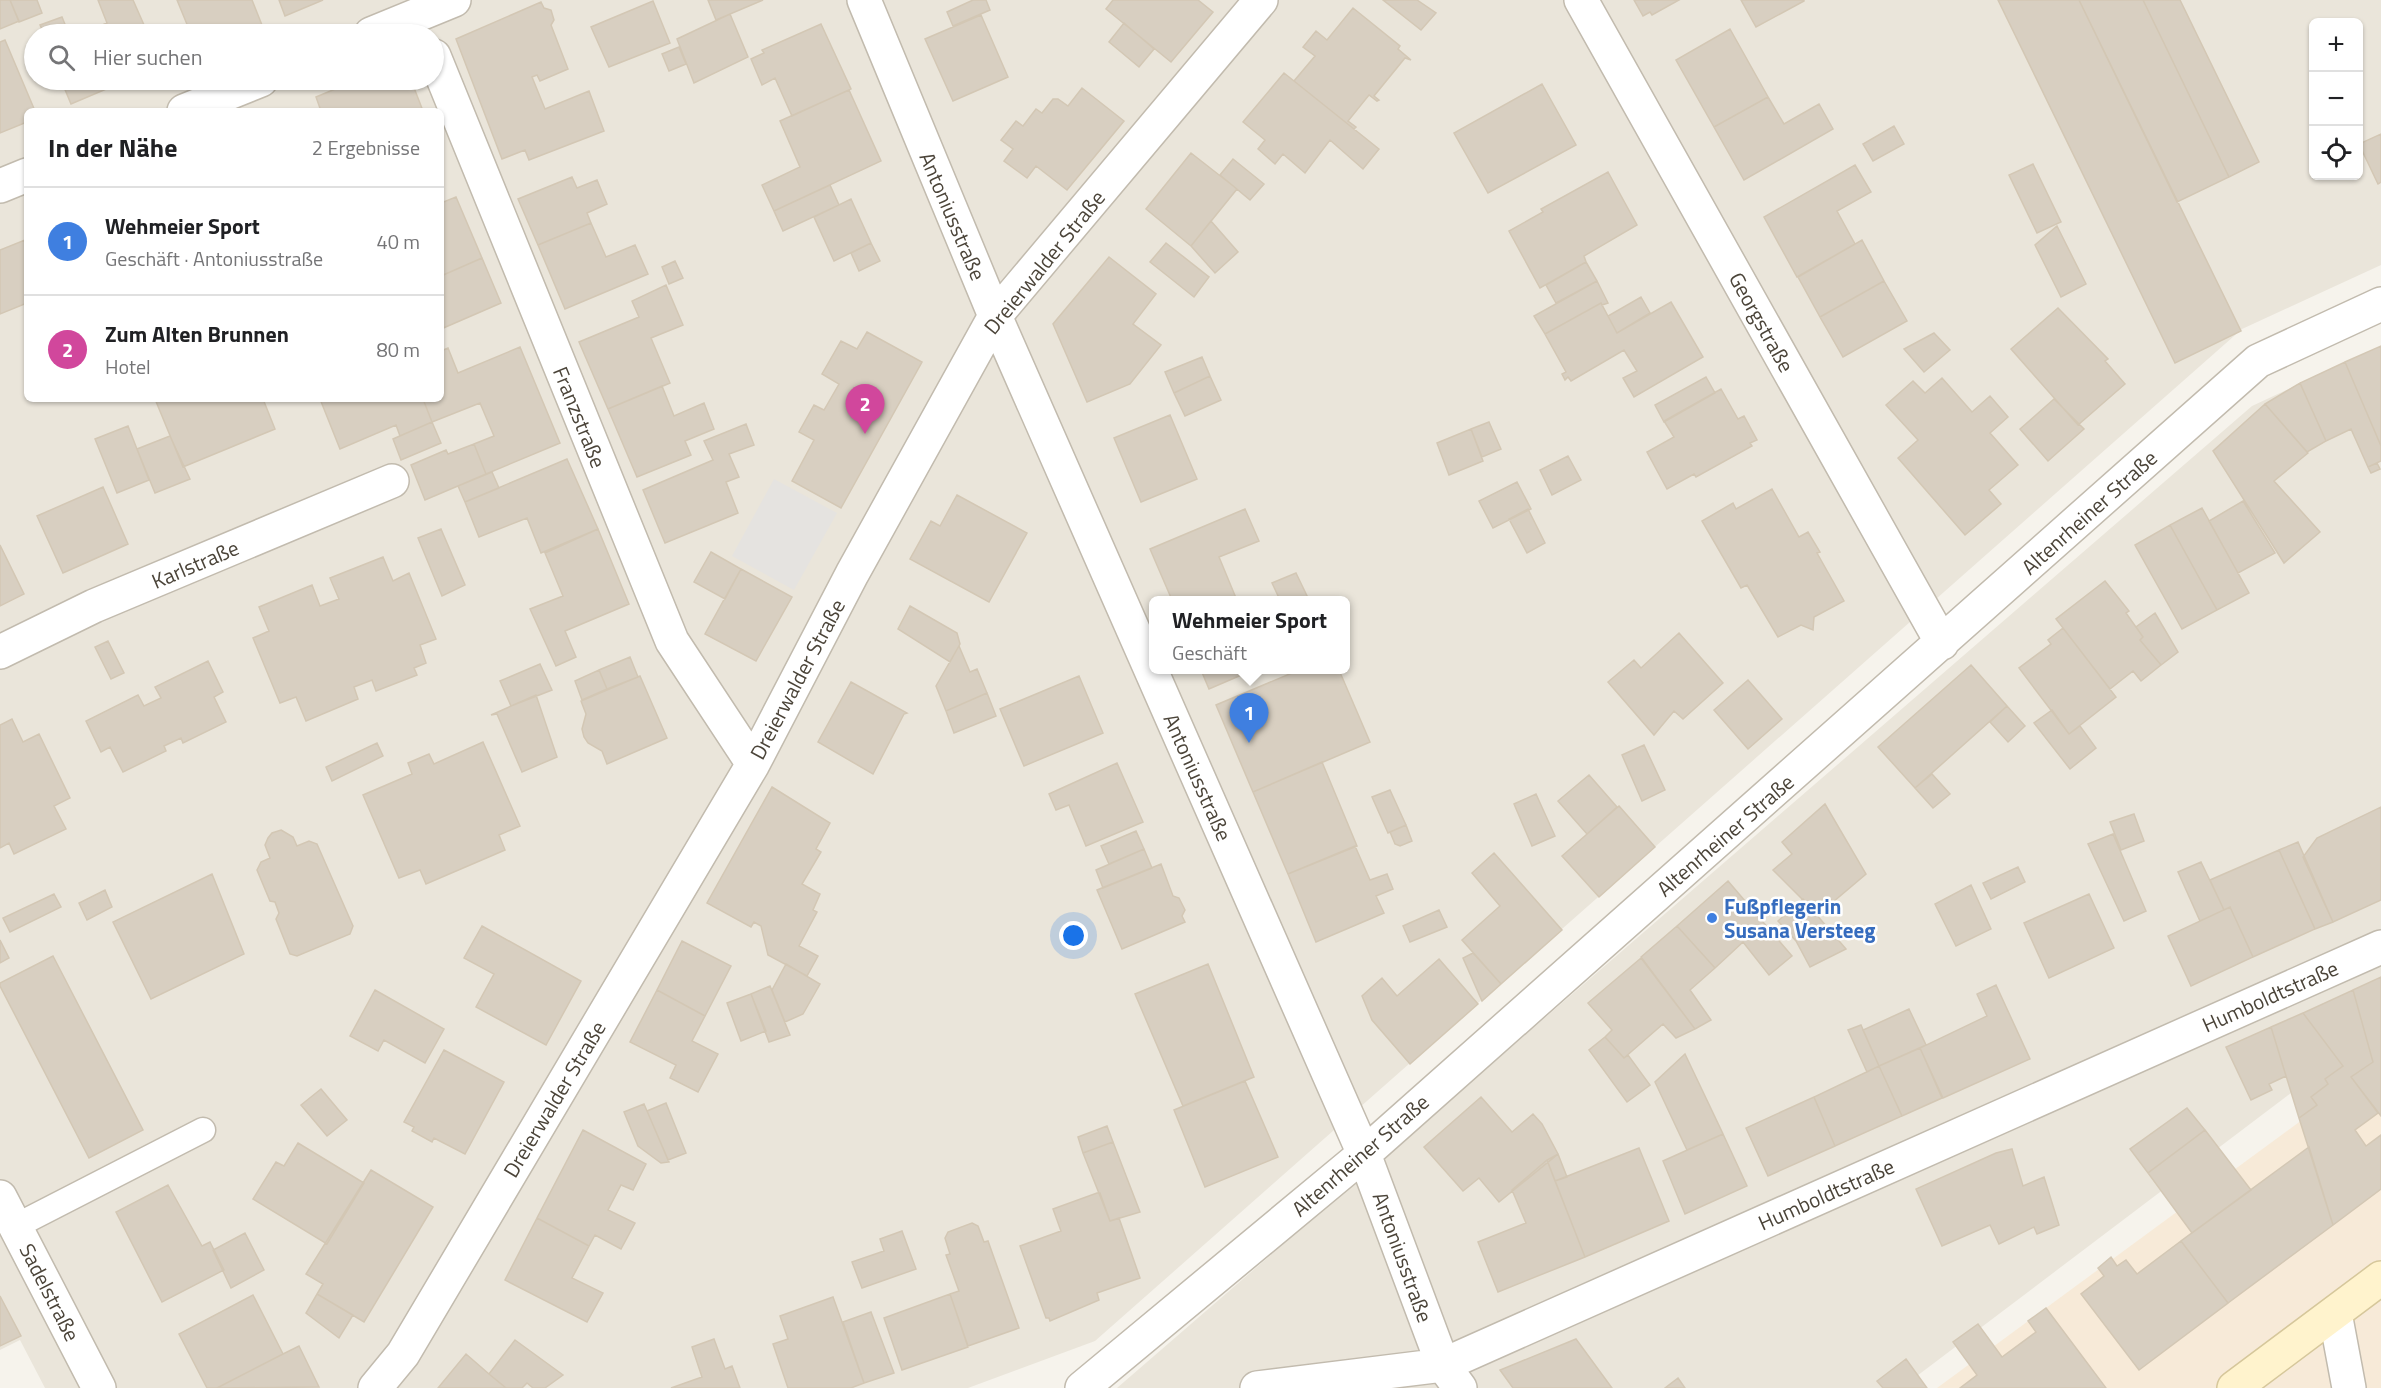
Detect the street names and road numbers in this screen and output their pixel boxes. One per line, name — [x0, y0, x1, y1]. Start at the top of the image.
street label: Antoniusstraße — [912, 147, 994, 285]
street label: Dreierwalder Straße — [976, 183, 1112, 341]
street label: Georgstraße — [1721, 266, 1803, 378]
street label: Franzstraße — [545, 361, 615, 473]
street label: Altenrheiner Straße — [2014, 442, 2164, 582]
street label: Karlstraße — [146, 531, 244, 597]
street label: Dreierwalder Straße — [741, 593, 853, 765]
street label: Antoniusstraße — [1156, 708, 1240, 846]
street label: Altenrheiner Straße — [1649, 766, 1801, 904]
street label: Humboldtstraße — [2197, 952, 2343, 1040]
street label: Dreierwalder Straße — [495, 1015, 613, 1183]
street label: Altenrheiner Straße — [1284, 1086, 1436, 1224]
street label: Humboldtstraße — [1753, 1150, 1899, 1238]
street label: Antoniusstraße — [1365, 1187, 1441, 1327]
street label: Sadelstraße — [12, 1237, 88, 1347]

